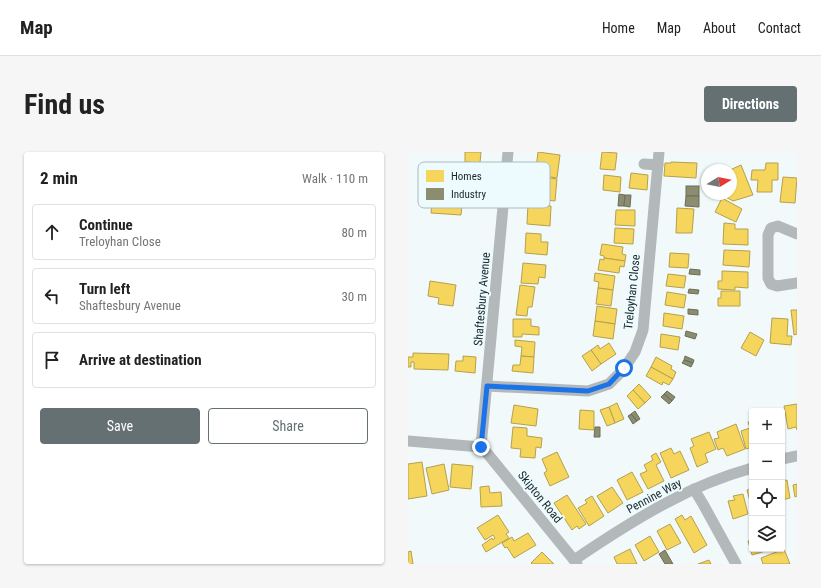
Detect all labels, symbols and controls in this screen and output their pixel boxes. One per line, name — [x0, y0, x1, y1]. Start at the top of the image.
text: Map — [20, 16, 53, 39]
text: Home — [602, 20, 635, 36]
text: Map — [657, 20, 681, 36]
text: About — [703, 20, 736, 36]
text: Contact — [758, 20, 801, 36]
button: Directions — [704, 86, 797, 122]
text: Find us — [24, 88, 105, 121]
legend — [418, 162, 550, 208]
north arrow — [701, 164, 737, 200]
text: 2 min — [40, 168, 78, 188]
text: Homes — [451, 170, 482, 183]
text: Walk · 110 m — [302, 171, 368, 186]
text: Industry — [451, 188, 487, 201]
text: Continue — [79, 216, 133, 234]
icon: ahead — [41, 221, 63, 243]
text: 80 m — [341, 225, 367, 240]
text: Treloyhan Close — [79, 234, 161, 249]
street label: Shaftesbury Avenue — [471, 251, 493, 346]
street label: Treloyhan Close — [621, 253, 643, 330]
text: Turn left — [79, 280, 130, 298]
icon: left — [41, 285, 63, 307]
text: 30 m — [341, 289, 367, 304]
text: Shaftesbury Avenue — [79, 298, 181, 313]
icon: arrive — [41, 349, 63, 371]
text: Arrive at destination — [79, 351, 202, 369]
route start — [615, 359, 633, 377]
button: Save — [40, 408, 200, 444]
button: Share — [208, 408, 368, 444]
map controls — [749, 408, 785, 552]
button: + — [749, 408, 785, 444]
route end — [472, 438, 490, 456]
button: − — [749, 444, 785, 480]
street label: Skipton Road — [515, 468, 565, 526]
street label: Pennine Way — [624, 476, 684, 516]
button: locate — [749, 480, 785, 516]
button: layers — [749, 516, 785, 552]

